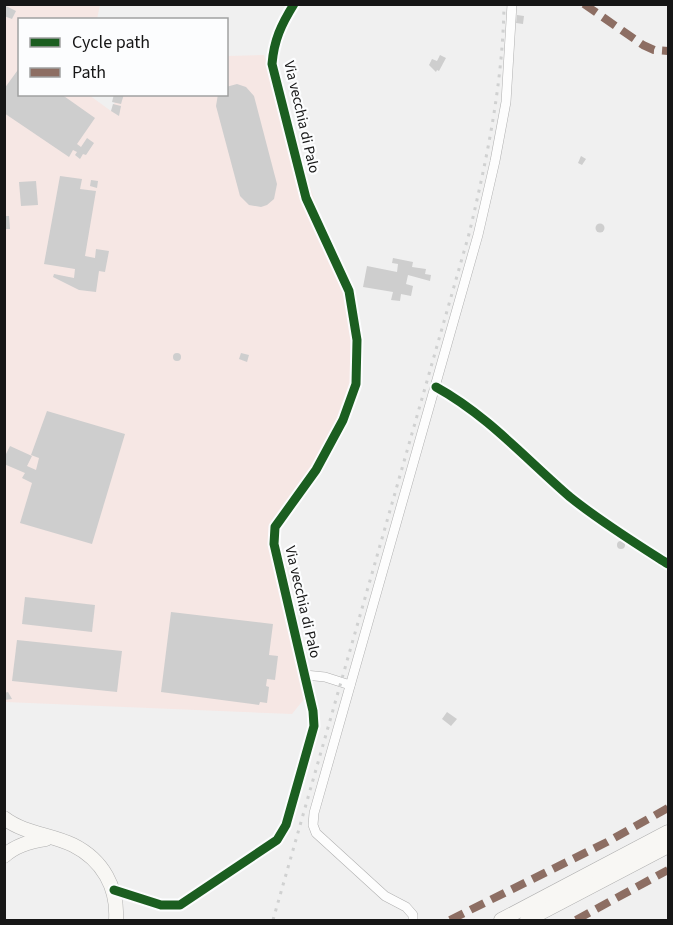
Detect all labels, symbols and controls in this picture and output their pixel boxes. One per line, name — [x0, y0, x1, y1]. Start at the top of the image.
legend — [18, 18, 228, 96]
text: Cycle path — [72, 30, 150, 55]
street label: Via vecchia di Palo — [278, 59, 325, 175]
text: Path — [72, 60, 106, 85]
street label: Via vecchia di Palo — [279, 544, 326, 660]

